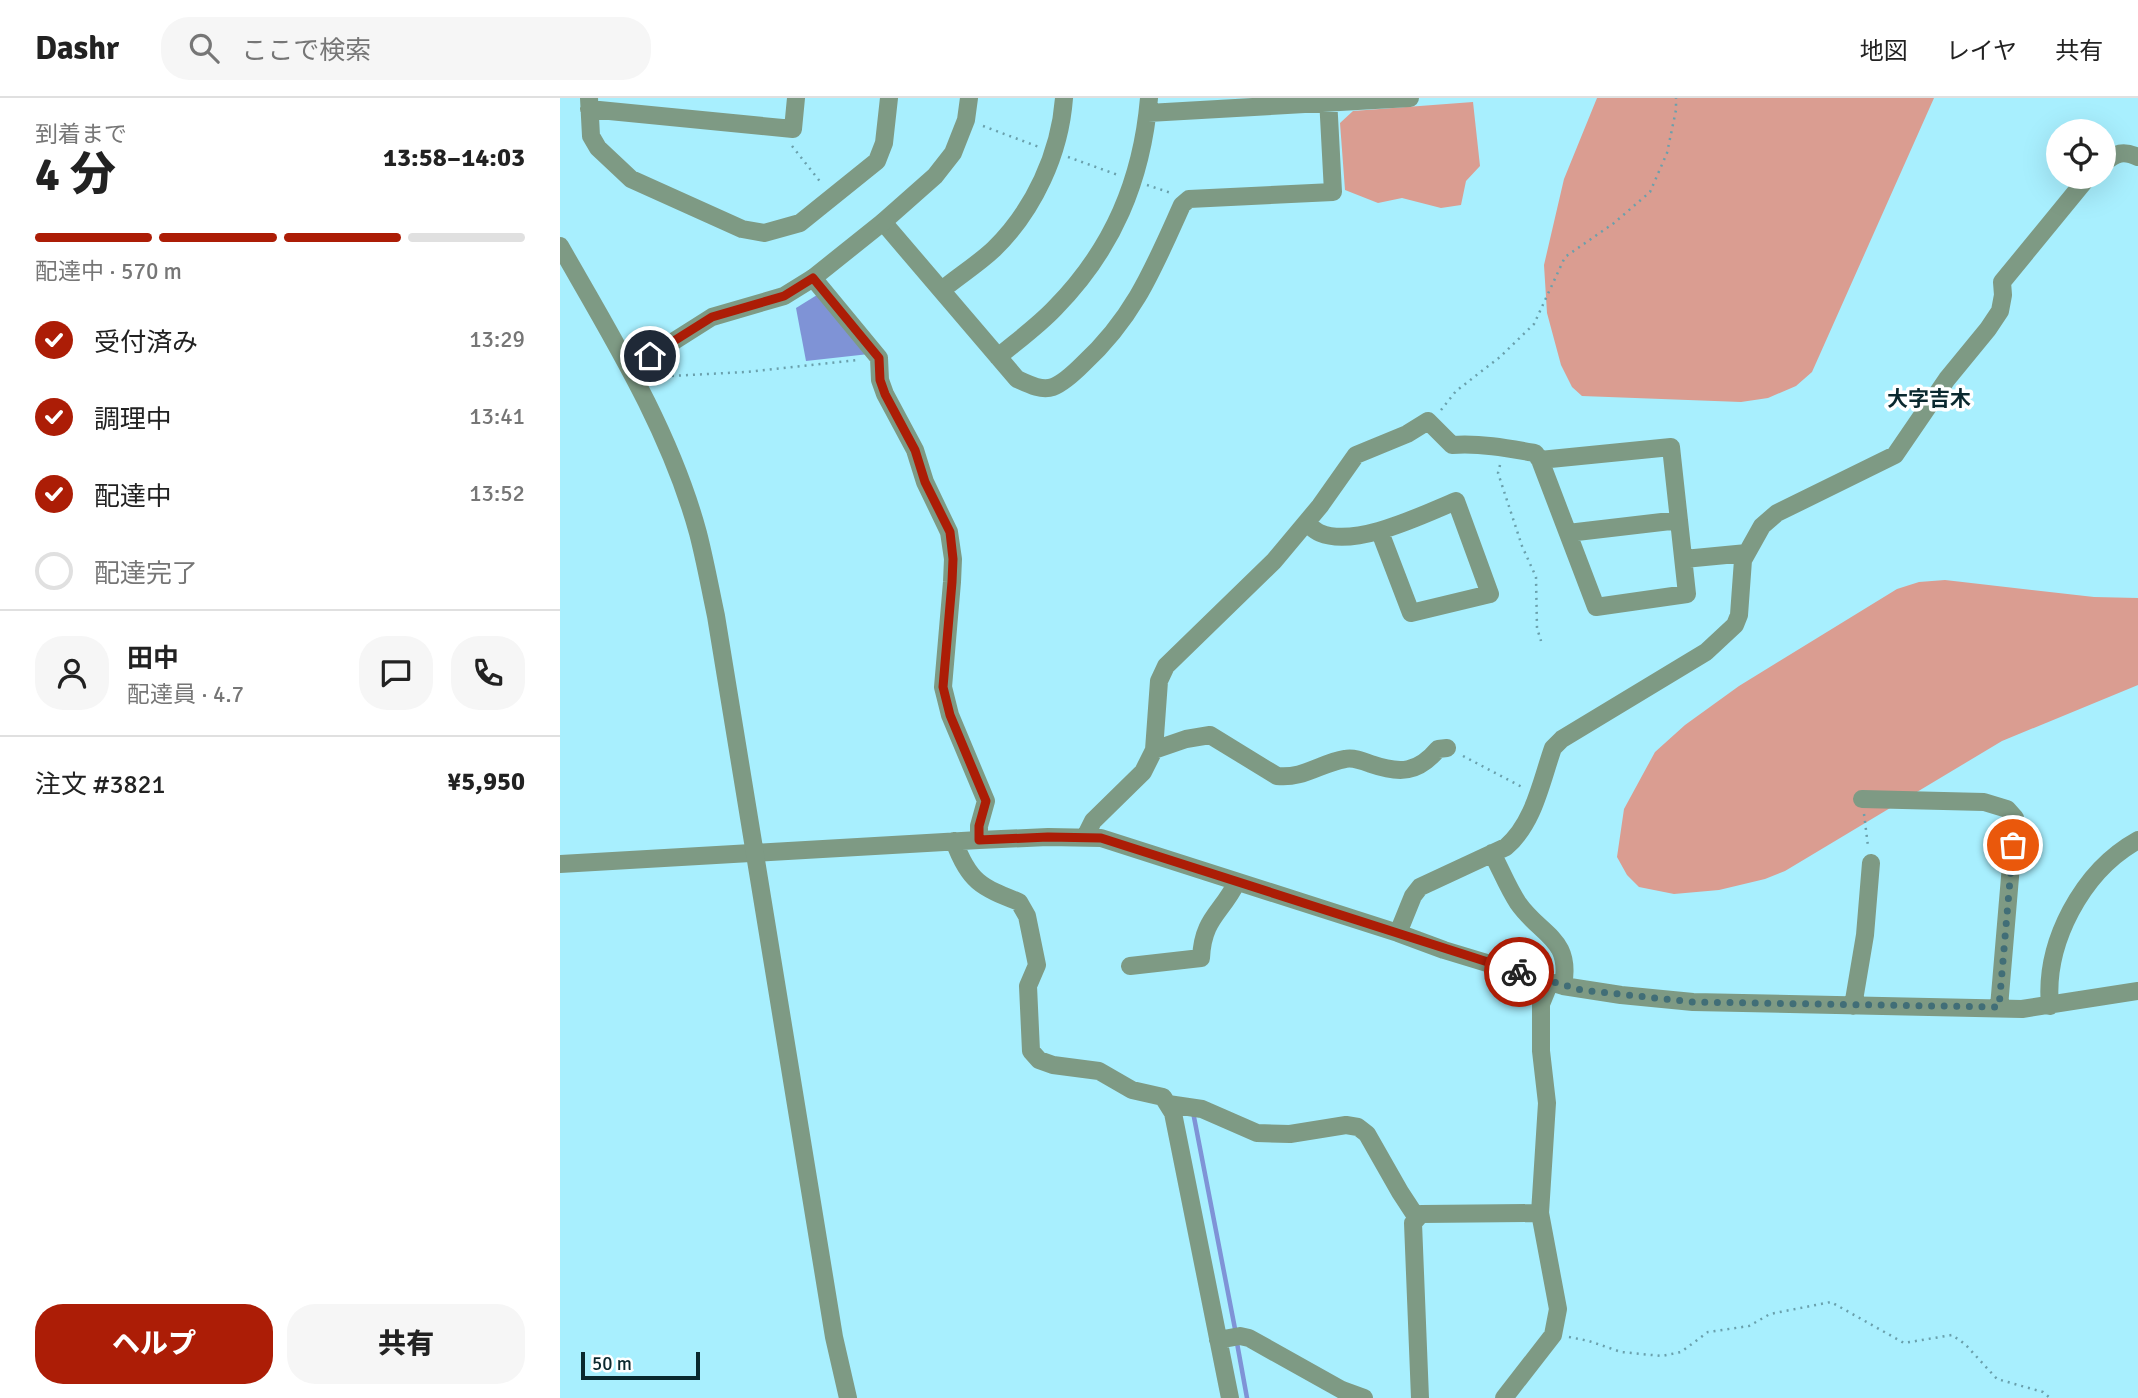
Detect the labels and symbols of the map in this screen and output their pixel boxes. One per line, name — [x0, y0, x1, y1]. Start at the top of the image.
pin — [620, 326, 680, 386]
district label: 大字吉木 — [1887, 386, 1971, 412]
pin — [1983, 815, 2043, 875]
courier — [1484, 937, 1554, 1007]
scale bar — [581, 1349, 700, 1381]

